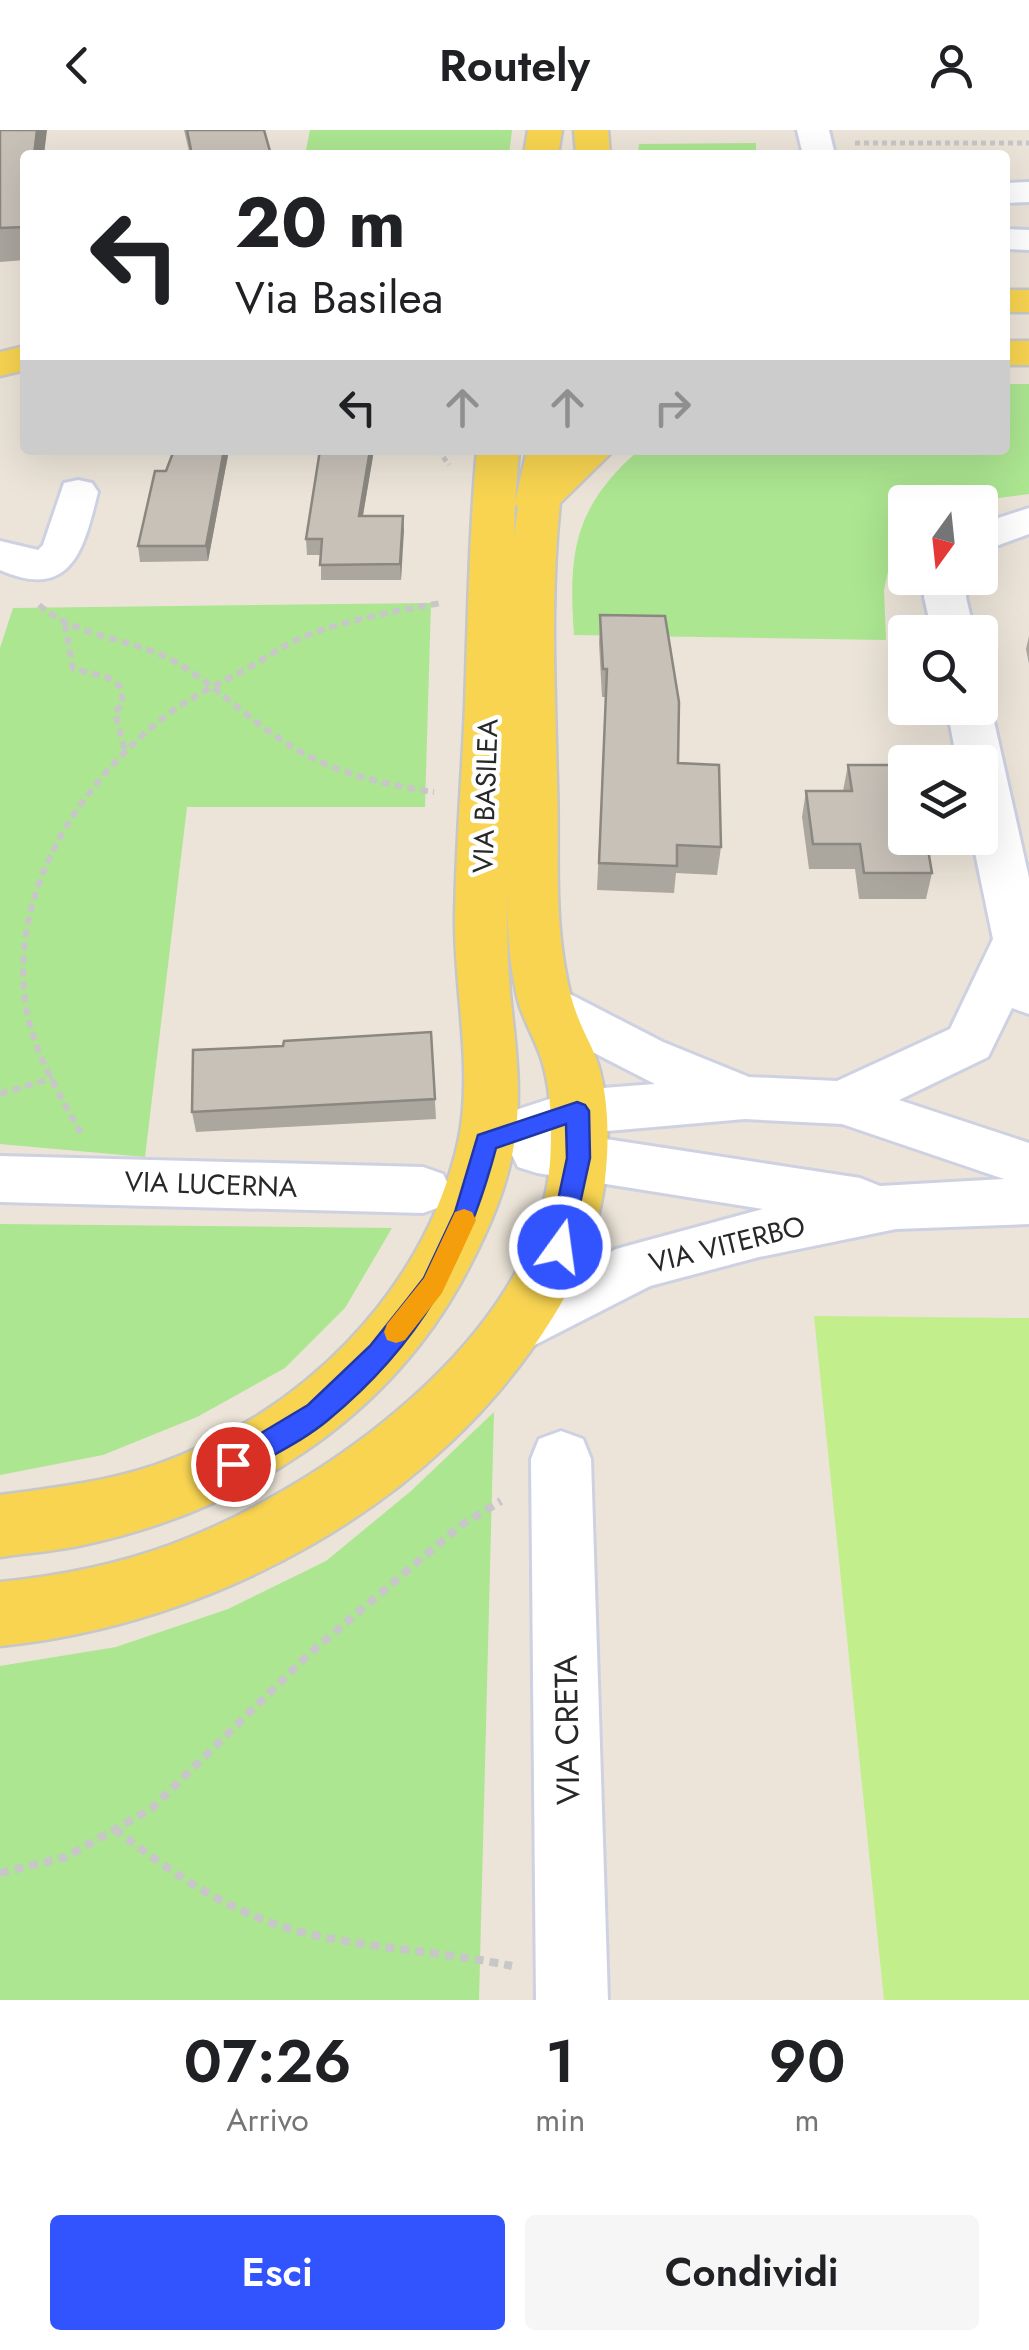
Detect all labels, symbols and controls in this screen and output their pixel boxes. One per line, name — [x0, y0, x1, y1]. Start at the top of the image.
text: Routely — [439, 33, 590, 98]
icon: back — [50, 38, 105, 93]
icon: person — [924, 38, 979, 93]
text: 20 m — [235, 172, 406, 273]
icon: left — [70, 190, 200, 320]
text: Via Basilea — [235, 265, 443, 330]
icon: left — [330, 380, 385, 435]
icon: ahead — [435, 380, 490, 435]
icon: ahead — [540, 380, 595, 435]
icon: right — [645, 380, 700, 435]
north arrow — [888, 485, 998, 595]
map controls — [888, 485, 998, 855]
button: search — [888, 615, 998, 725]
street label: VIA BASILEA — [462, 718, 509, 874]
button: layers — [888, 745, 998, 855]
street label: VIA LUCERNA — [124, 1161, 299, 1208]
position arrow — [508, 1195, 612, 1299]
street label: VIA VITERBO — [645, 1205, 809, 1284]
pin — [191, 1422, 276, 1507]
icon: arrive — [206, 1437, 261, 1492]
street label: VIA CRETA — [543, 1655, 591, 1805]
text: 07:26 — [183, 2018, 352, 2105]
text: 1 — [545, 2018, 575, 2105]
text: 90 — [769, 2018, 846, 2105]
text: Arrivo — [226, 2097, 309, 2143]
text: min — [535, 2097, 585, 2143]
text: m — [795, 2097, 820, 2143]
button: Esci — [50, 2215, 505, 2330]
button: Condividi — [525, 2215, 979, 2330]

